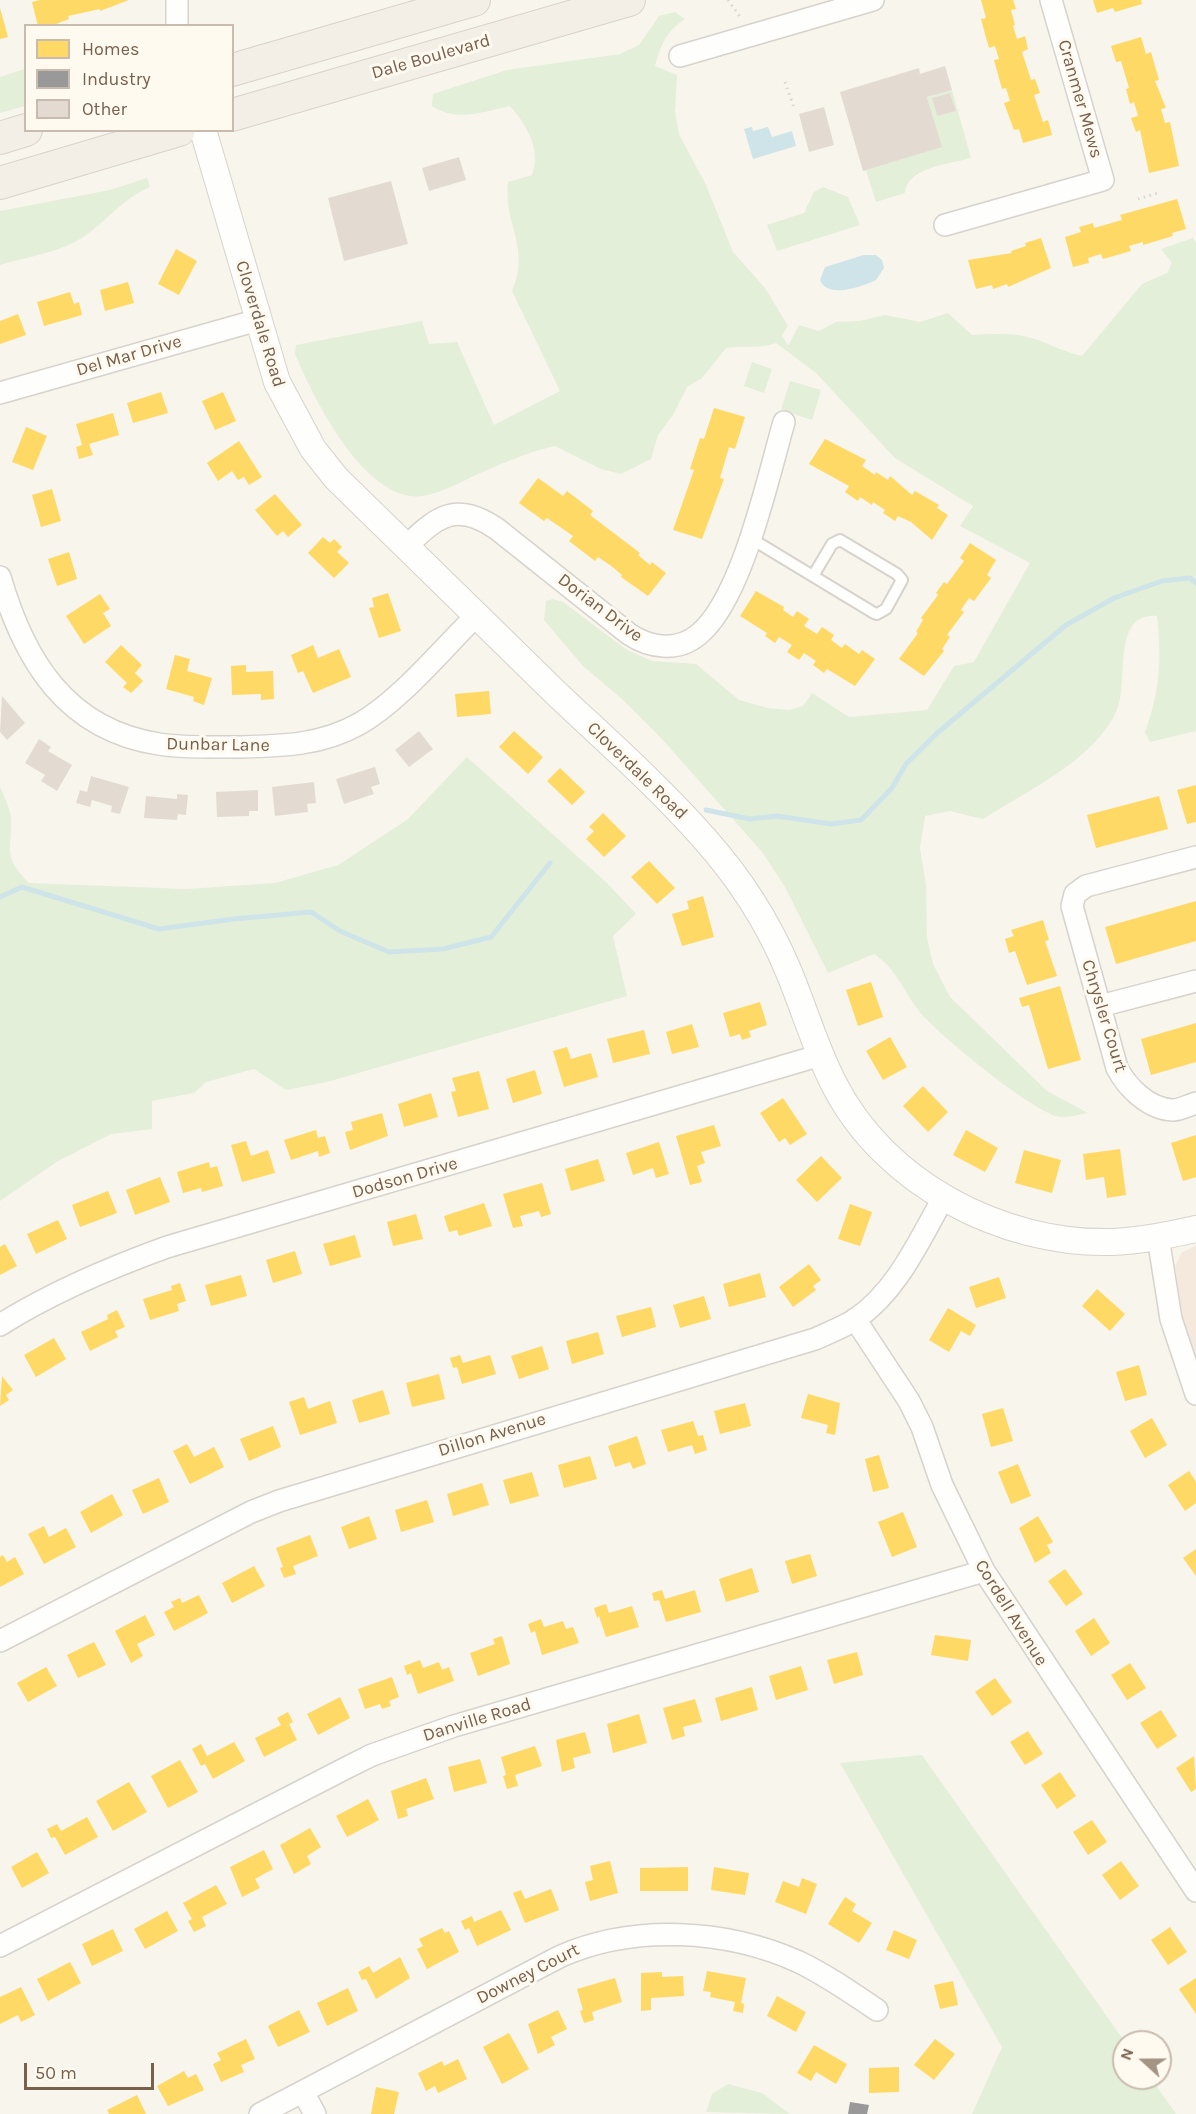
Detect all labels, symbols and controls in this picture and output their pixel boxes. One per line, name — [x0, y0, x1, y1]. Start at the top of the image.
legend — [24, 24, 234, 132]
street label: Dale Boulevard — [369, 30, 493, 84]
street label: Cranmer Mews — [1053, 37, 1107, 161]
text: Homes — [82, 38, 139, 60]
text: Industry — [82, 68, 151, 90]
text: Other — [82, 98, 127, 120]
street label: Cloverdale Road — [230, 258, 290, 390]
street label: Del Mar Drive — [74, 331, 184, 381]
street label: Dorian Drive — [553, 569, 647, 647]
street label: Cloverdale Road — [582, 718, 692, 824]
street label: Dunbar Lane — [166, 733, 270, 757]
street label: Chrysler Court — [1077, 957, 1131, 1075]
street label: Dodson Drive — [350, 1153, 460, 1203]
street label: Dillon Avenue — [436, 1408, 548, 1462]
street label: Cordell Avenue — [970, 1556, 1052, 1670]
street label: Danville Road — [420, 1693, 534, 1747]
street label: Downey Court — [473, 1939, 583, 2009]
north arrow — [1112, 2030, 1172, 2090]
text: N — [1116, 2045, 1138, 2063]
scale bar — [27, 2051, 158, 2089]
text: 50 m — [35, 2062, 77, 2084]

